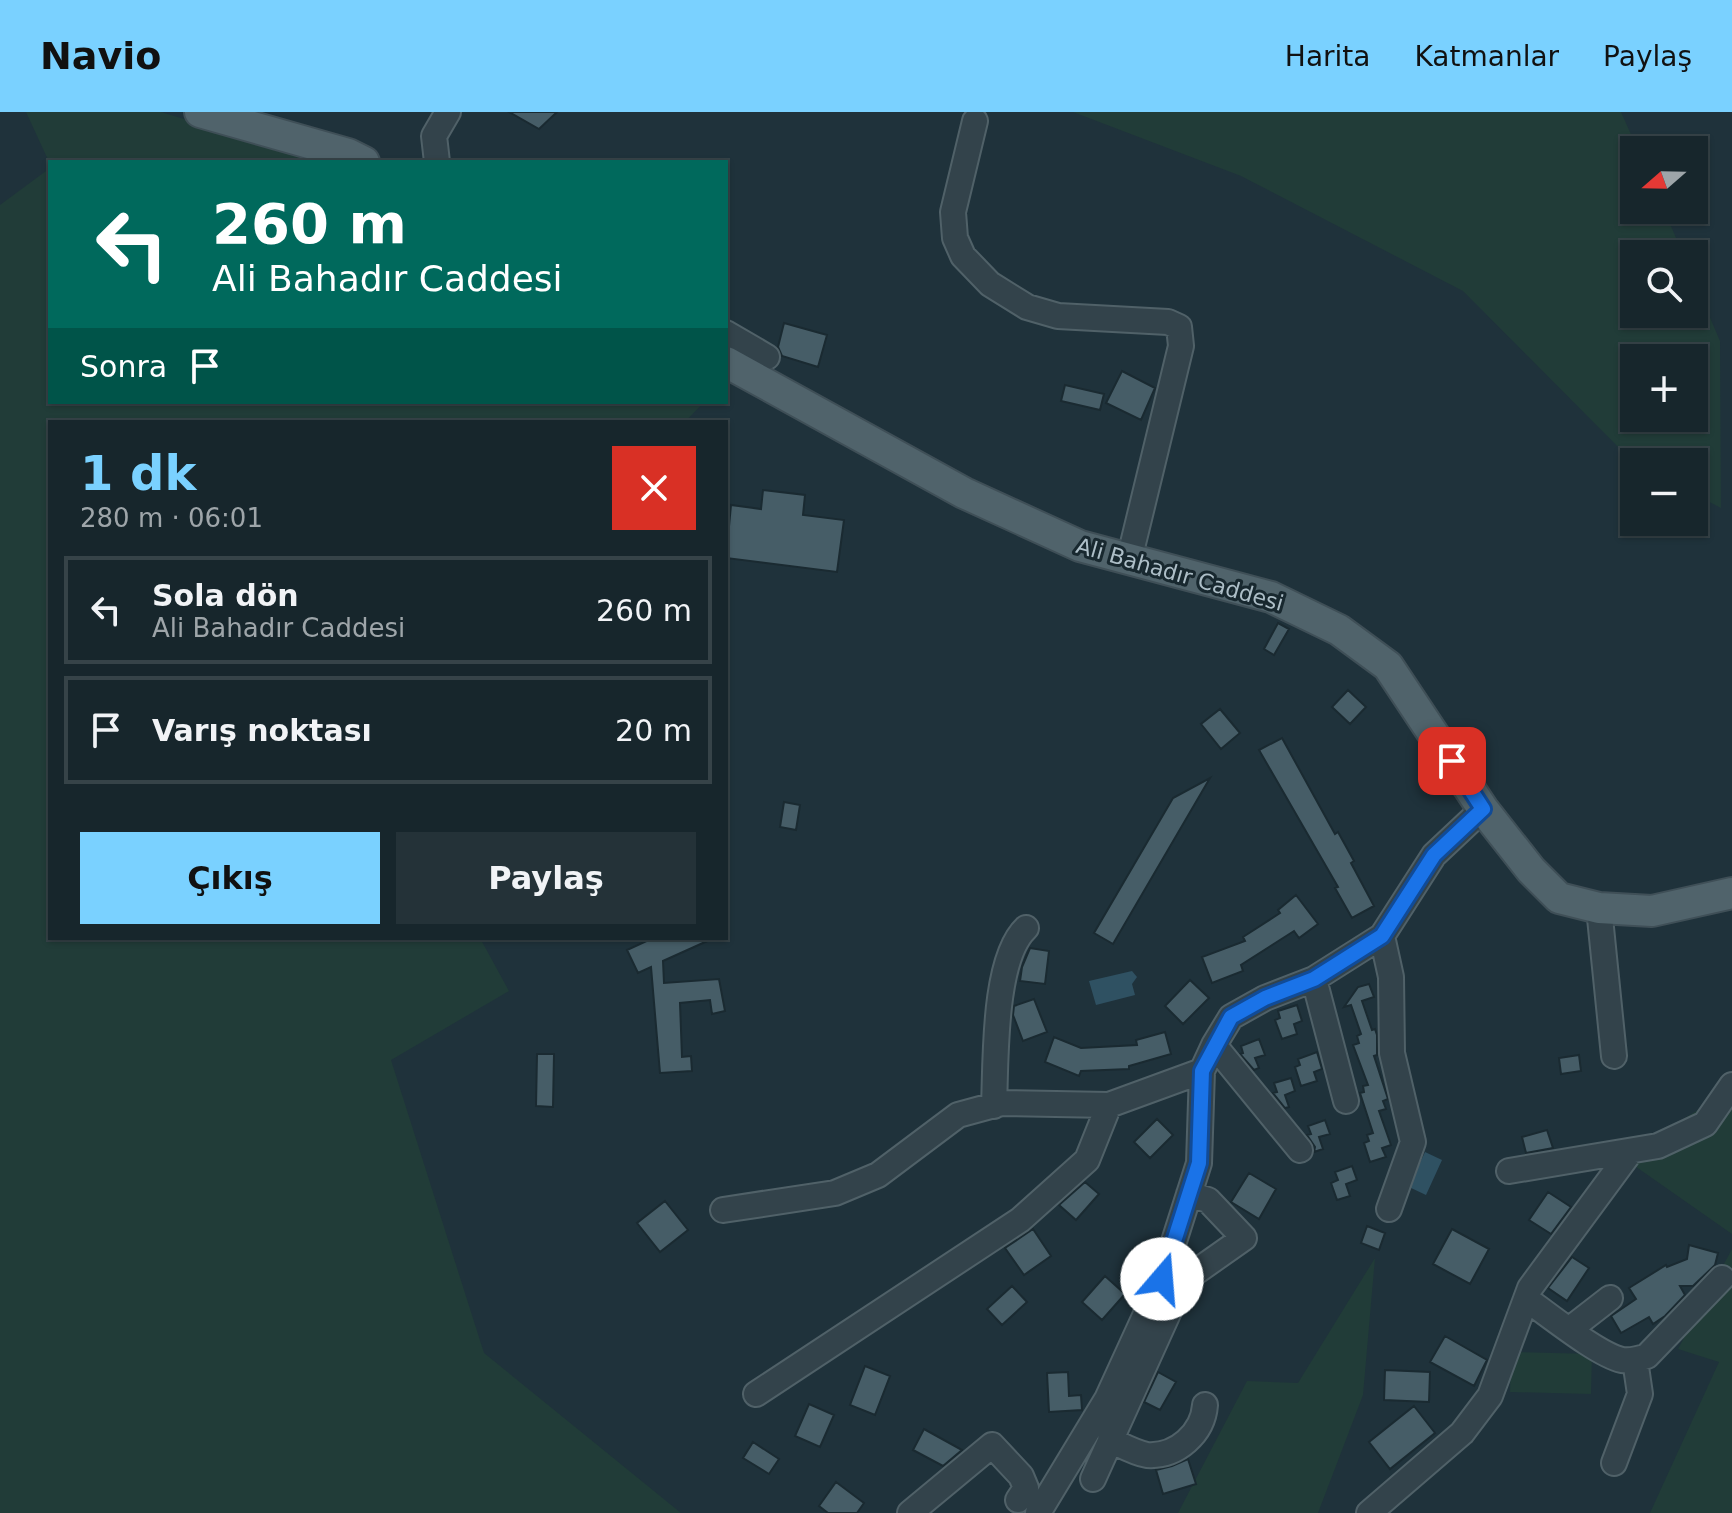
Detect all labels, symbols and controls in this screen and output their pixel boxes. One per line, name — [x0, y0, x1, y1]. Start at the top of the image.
text: Navio — [40, 34, 161, 78]
text: Harita — [1285, 40, 1370, 73]
text: Katmanlar — [1414, 40, 1559, 73]
text: Paylaş — [1603, 40, 1692, 73]
north arrow — [1620, 136, 1708, 224]
map controls — [1620, 136, 1708, 536]
text: 260 m — [212, 191, 407, 256]
icon: left — [80, 192, 184, 296]
button: search — [1620, 240, 1708, 328]
text: Ali Bahadır Caddesi — [212, 258, 563, 299]
icon: arrive — [183, 344, 227, 388]
button: + — [1620, 344, 1708, 432]
text: Sonra — [80, 349, 167, 384]
text: 1 dk — [80, 445, 196, 501]
button: close — [612, 446, 696, 530]
button: − — [1620, 448, 1708, 536]
text: 280 m · 06:01 — [80, 503, 263, 533]
street label: Ali Bahadır Caddesi — [1073, 533, 1286, 616]
text: Sola dön — [152, 578, 299, 613]
icon: left — [84, 588, 128, 632]
text: 260 m — [596, 593, 692, 628]
text: Ali Bahadır Caddesi — [152, 613, 405, 643]
icon: arrive — [84, 708, 128, 752]
text: Varış noktası — [152, 713, 372, 748]
text: 20 m — [615, 713, 692, 748]
pin — [1418, 727, 1486, 795]
icon: arrive — [1430, 739, 1474, 783]
button: Çıkış — [80, 832, 380, 924]
button: Paylaş — [396, 832, 696, 924]
position arrow — [1120, 1237, 1204, 1321]

